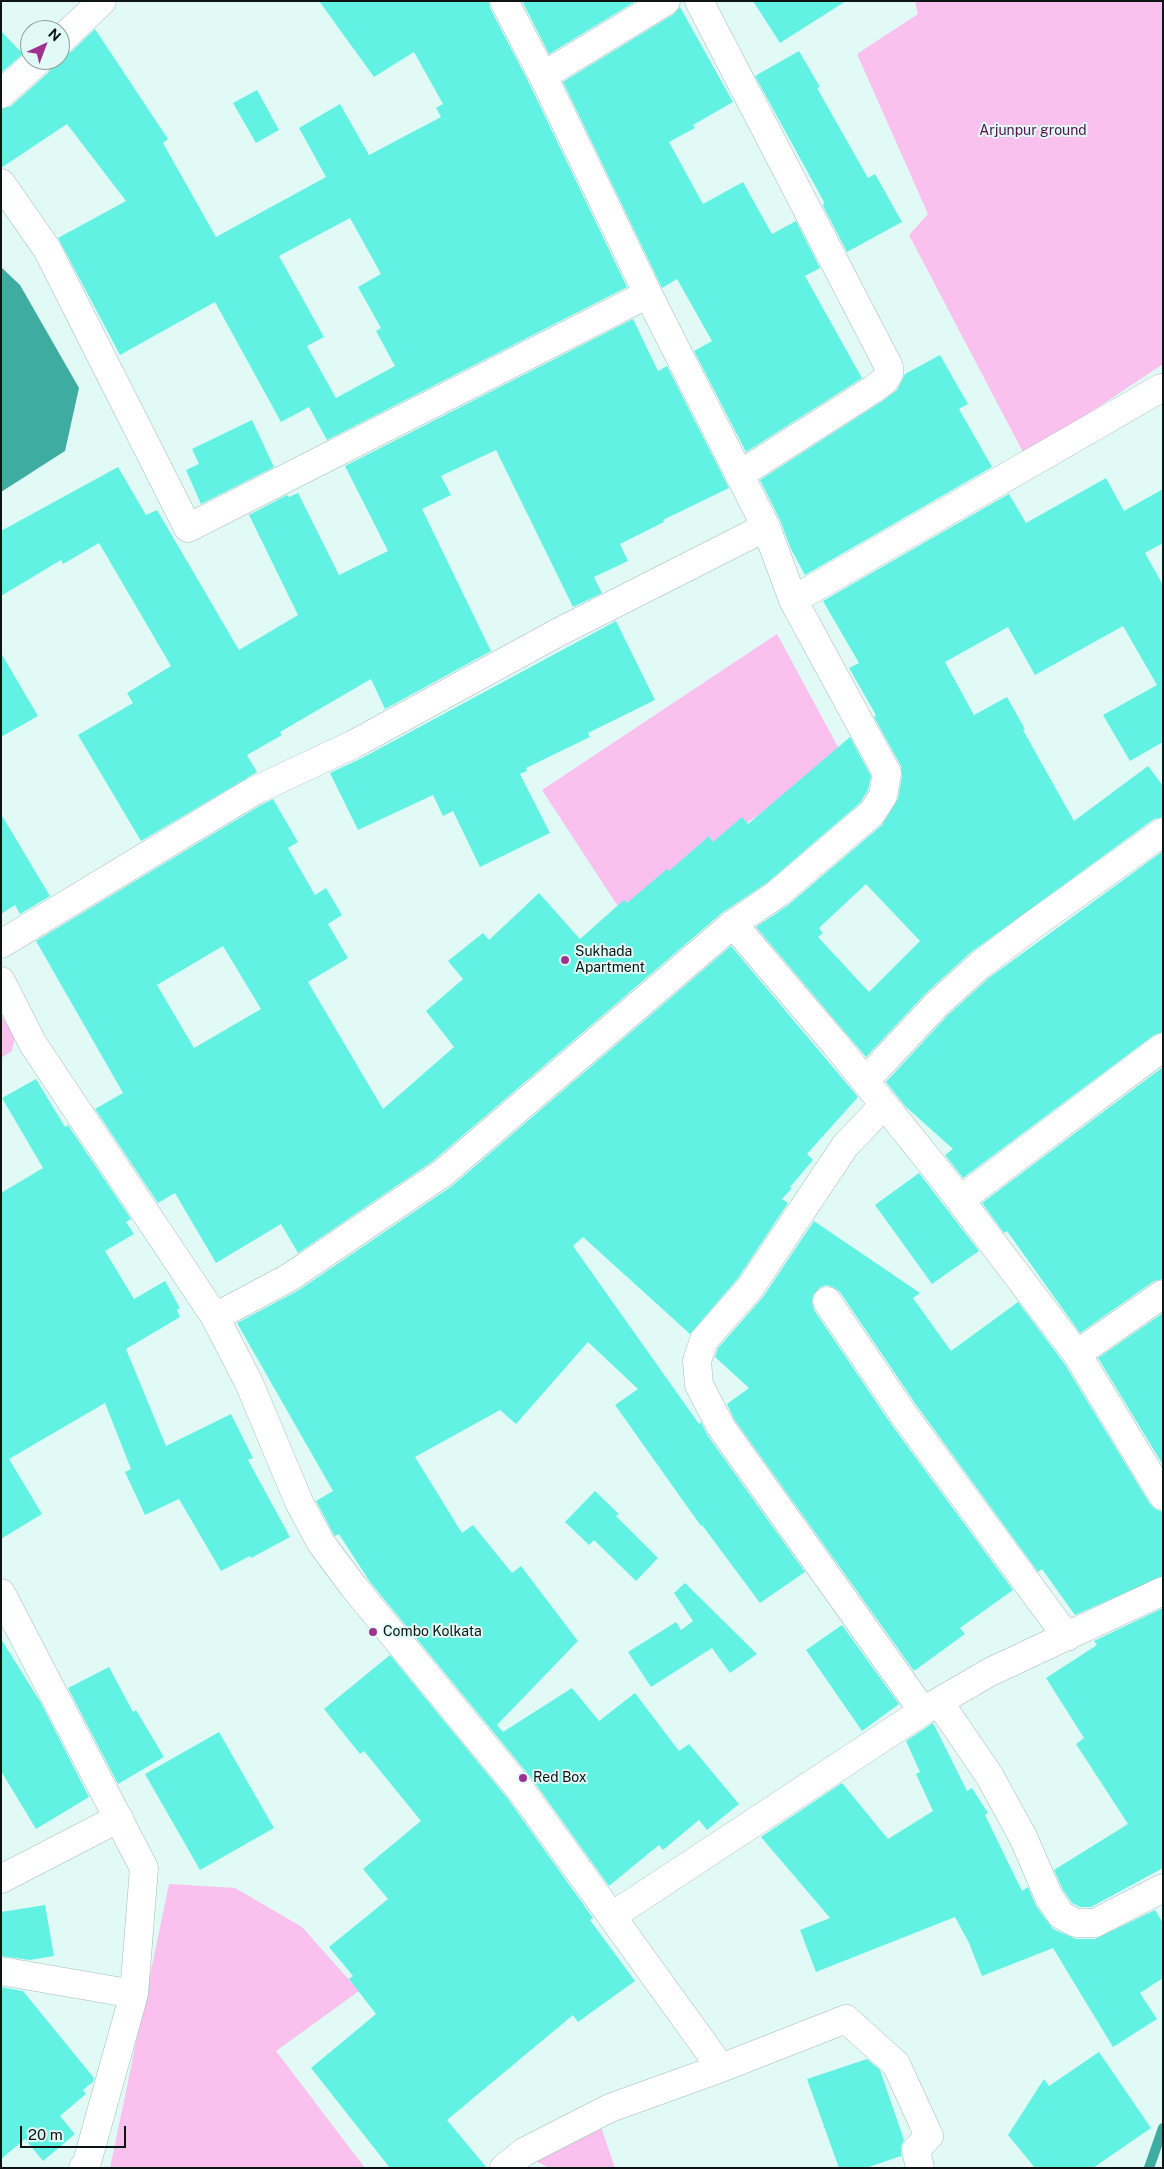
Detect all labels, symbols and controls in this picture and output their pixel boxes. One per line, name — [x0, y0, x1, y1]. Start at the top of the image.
north arrow — [20, 20, 70, 70]
text: N — [45, 25, 64, 44]
park label: Arjunpur ground — [979, 123, 1087, 139]
place label: Sukhada Apartment — [575, 944, 645, 976]
marker: Sukhada Apartment — [559, 954, 571, 966]
place label: Combo Kolkata — [383, 1624, 482, 1640]
marker: Combo Kolkata — [367, 1626, 379, 1638]
place label: Red Box — [533, 1770, 587, 1786]
marker: Red Box — [517, 1772, 529, 1784]
scale bar — [22, 2116, 129, 2148]
text: 20 m — [28, 2126, 63, 2143]

